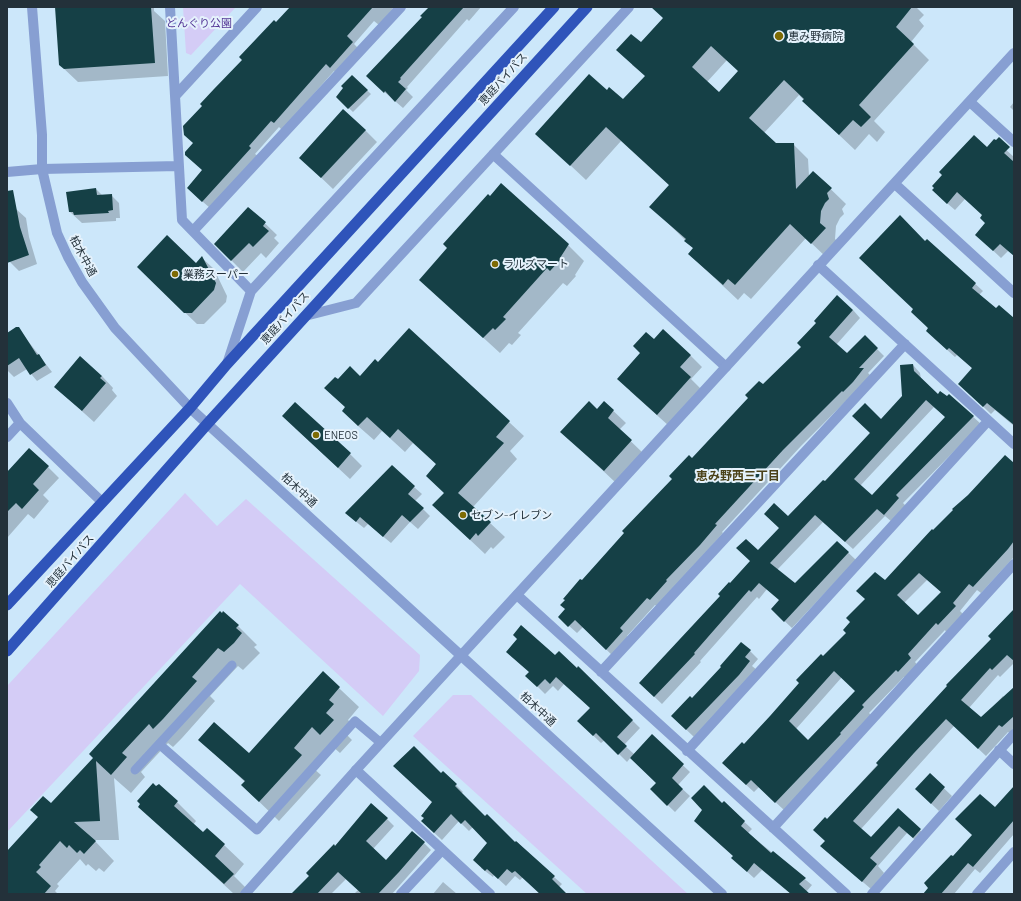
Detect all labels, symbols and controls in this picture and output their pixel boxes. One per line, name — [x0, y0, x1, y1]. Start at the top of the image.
park label: どんぐり公園 — [166, 16, 232, 30]
place label: 恵み野病院 — [788, 29, 843, 43]
marker: 恵み野病院 — [773, 30, 785, 42]
street label: 恵庭バイパス — [476, 50, 530, 108]
street label: 柏木中通 — [67, 233, 99, 279]
place label: ラルズマート — [503, 257, 569, 271]
marker: ラルズマート — [490, 259, 500, 269]
place label: 業務スーパー — [183, 267, 249, 281]
marker: 業務スーパー — [170, 269, 180, 279]
street label: 恵庭バイパス — [258, 289, 312, 347]
place label: ENEOS — [324, 428, 358, 442]
marker: ENEOS — [311, 430, 321, 440]
district label: 恵み野西三丁目 — [696, 469, 780, 483]
street label: 柏木中通 — [278, 470, 320, 510]
place label: セブン-イレブン — [471, 508, 552, 522]
marker: セブン-イレブン — [458, 510, 468, 520]
street label: 恵庭バイパス — [43, 532, 97, 590]
street label: 柏木中通 — [517, 689, 559, 729]

